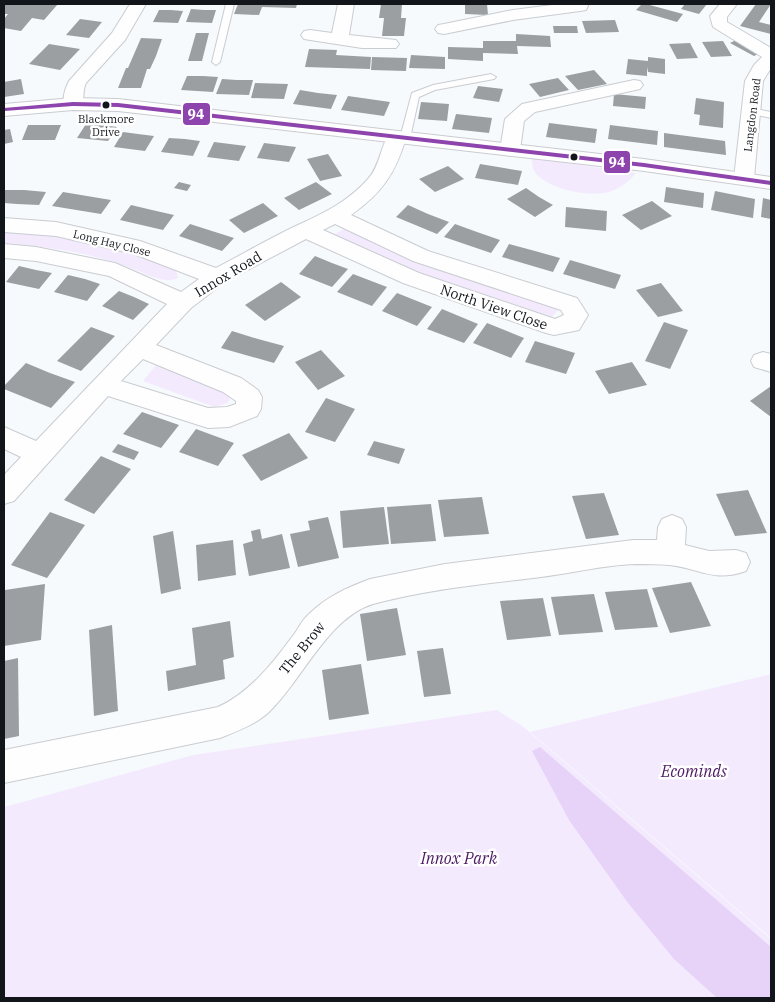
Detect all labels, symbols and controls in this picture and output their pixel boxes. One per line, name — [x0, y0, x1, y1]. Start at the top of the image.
street label: Langdon Road — [741, 77, 764, 153]
marker: Blackmore Drive — [101, 100, 111, 110]
line badge: 94 — [182, 102, 211, 126]
text: 94 — [188, 105, 204, 123]
place label: Blackmore Drive — [78, 112, 134, 139]
line badge: 94 — [603, 150, 631, 174]
unlabelled marker — [569, 152, 579, 162]
text: 94 — [609, 153, 625, 171]
street label: Long Hay Close — [72, 227, 152, 259]
street label: Innox Road — [191, 247, 265, 301]
street label: North View Close — [438, 280, 550, 334]
street label: The Brow — [275, 618, 329, 678]
park label: Ecominds — [660, 761, 727, 781]
park label: Innox Park — [420, 848, 498, 868]

